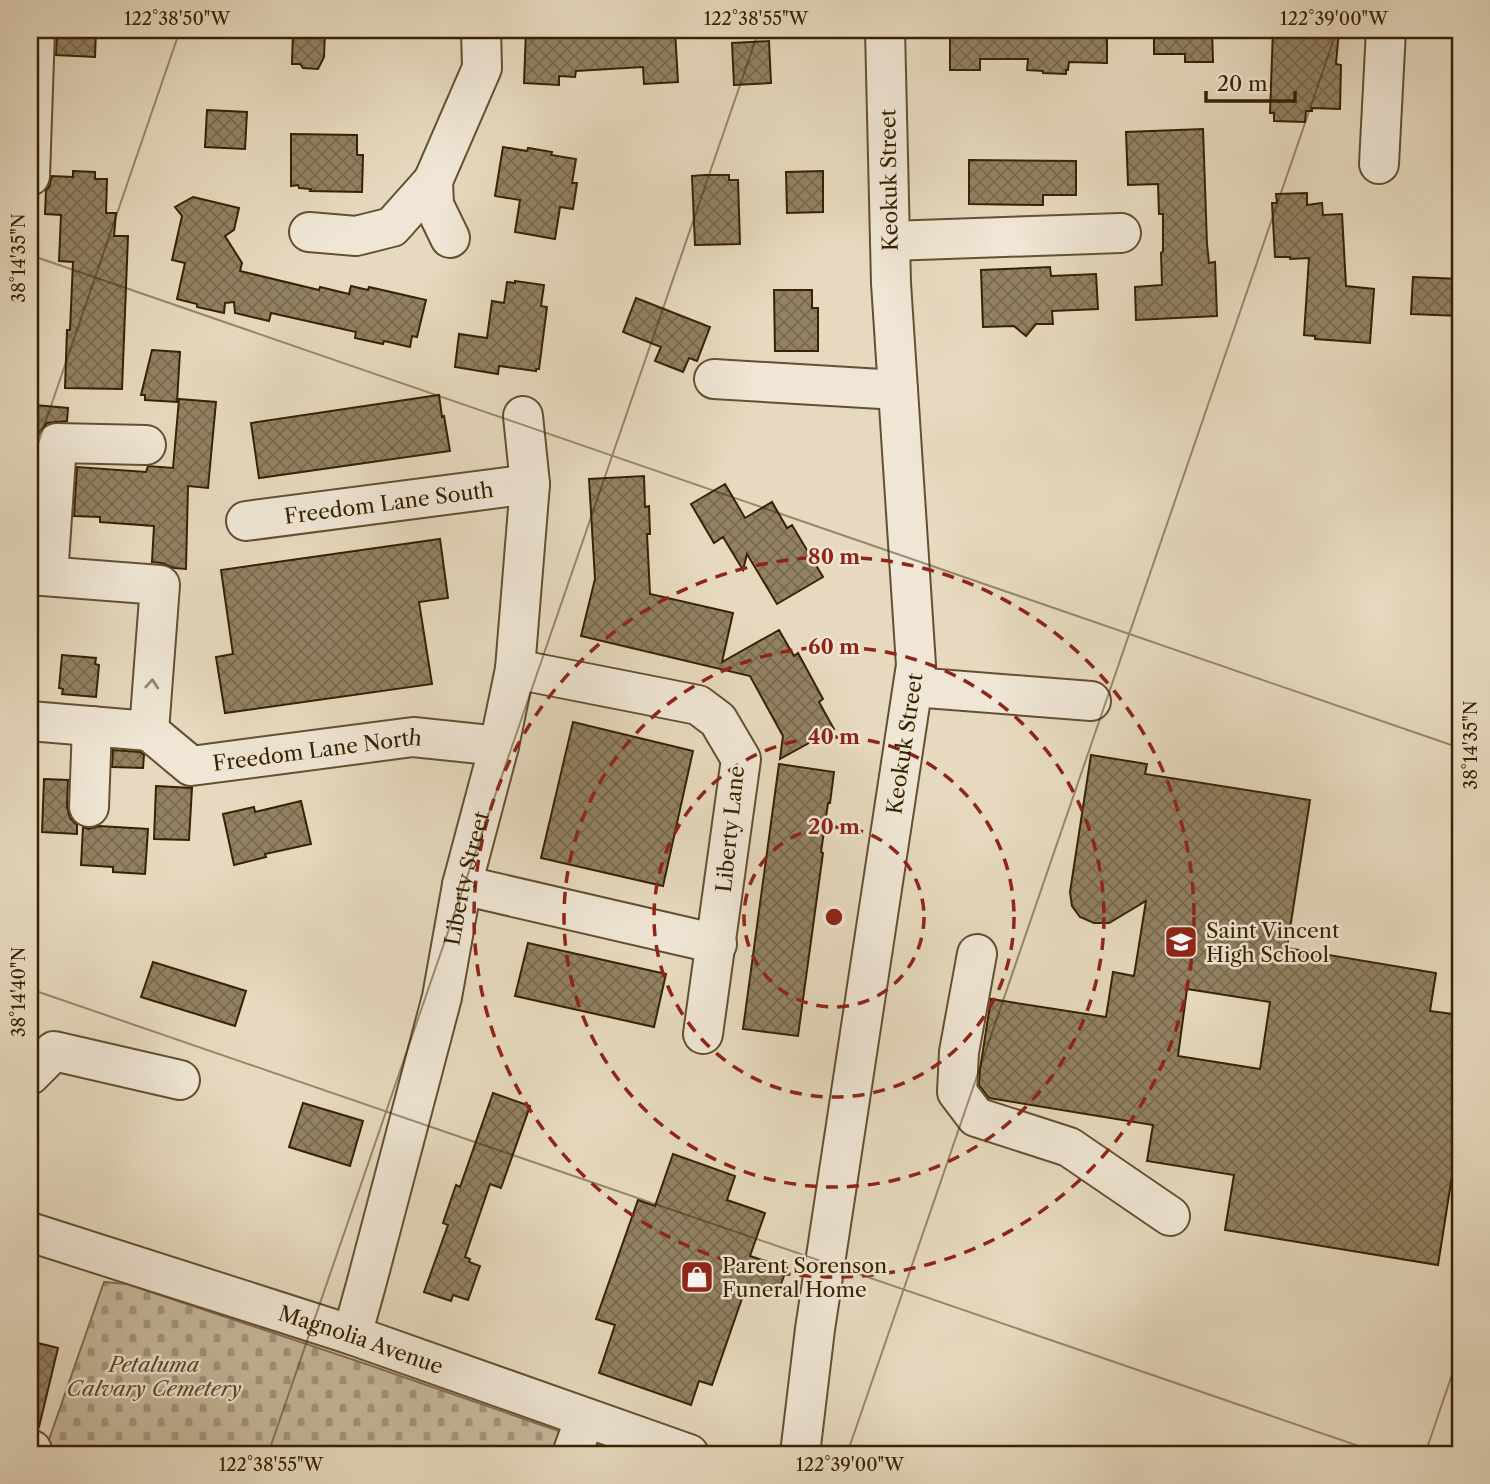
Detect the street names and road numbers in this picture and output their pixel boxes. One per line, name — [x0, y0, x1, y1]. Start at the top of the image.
street label: Keokuk Street — [875, 108, 903, 251]
street label: Freedom Lane South — [283, 476, 495, 528]
street label: Keokuk Street — [881, 671, 927, 816]
street label: Freedom Lane North — [211, 724, 423, 776]
street label: Liberty Lane — [711, 764, 749, 894]
street label: Liberty Street — [439, 808, 494, 947]
street label: Magnolia Avenue — [276, 1300, 447, 1379]

